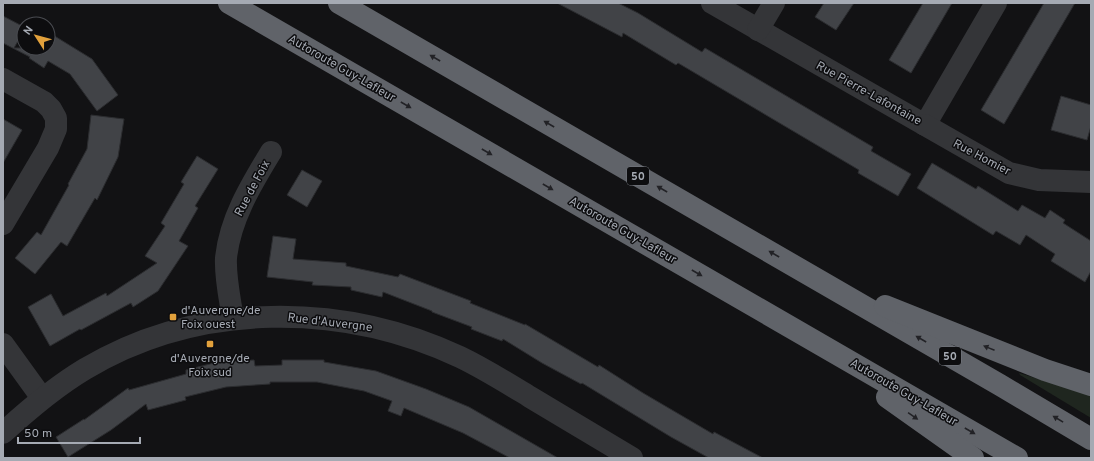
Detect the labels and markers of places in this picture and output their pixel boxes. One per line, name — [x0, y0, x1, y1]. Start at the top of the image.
place label: d'Auvergne/de Foix ouest — [181, 303, 260, 333]
marker: d'Auvergne/de Foix ouest — [168, 312, 178, 322]
marker: d'Auvergne/de Foix sud — [205, 339, 215, 349]
place label: d'Auvergne/de Foix sud — [170, 351, 250, 381]

